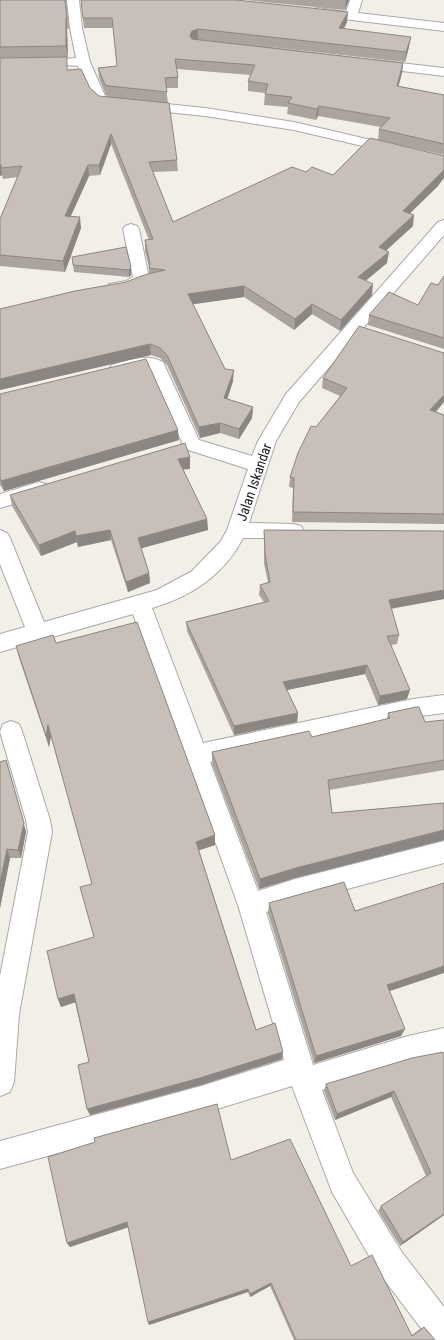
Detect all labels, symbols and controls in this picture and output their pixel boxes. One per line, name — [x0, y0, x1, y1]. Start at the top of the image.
street label: Jalan Iskandar — [233, 441, 275, 523]

